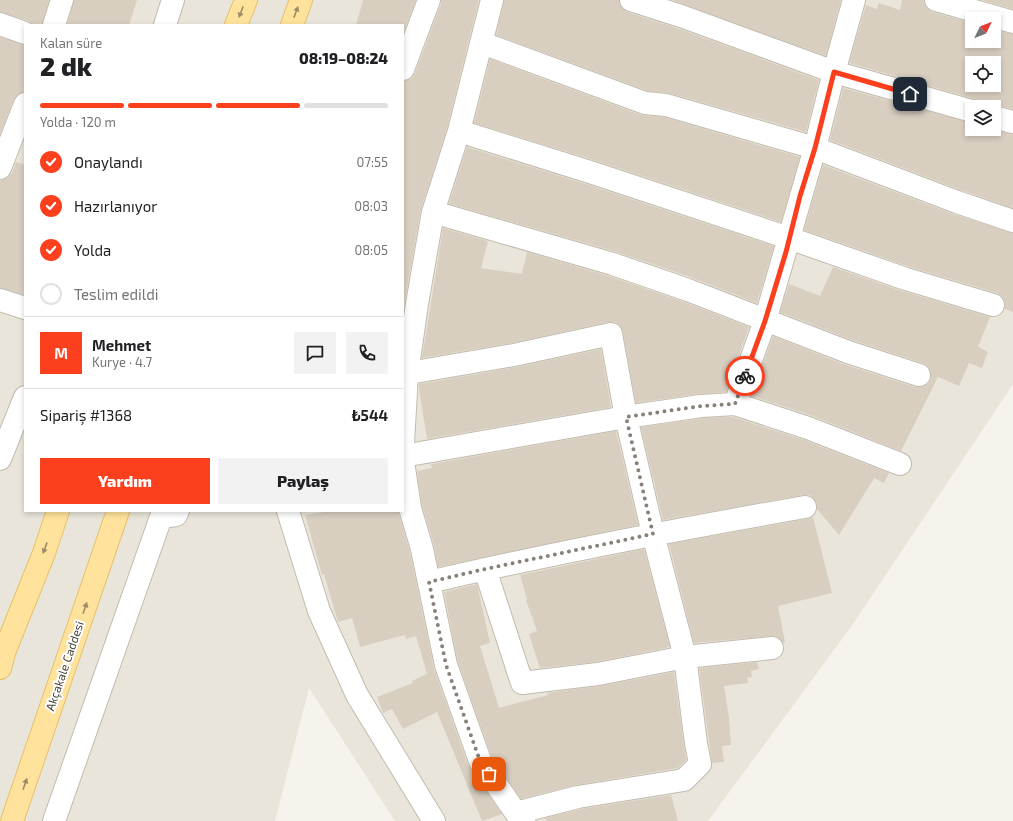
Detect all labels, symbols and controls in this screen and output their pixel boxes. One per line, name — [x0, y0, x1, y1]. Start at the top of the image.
one-way arrow — [294, 6, 300, 18]
one-way arrow — [238, 7, 244, 19]
north arrow — [965, 12, 1001, 48]
map controls — [965, 12, 1001, 136]
text: Kalan süre — [40, 35, 102, 51]
text: 08:19–08:24 — [299, 49, 388, 67]
text: 2 dk — [40, 50, 92, 81]
button: locate — [965, 56, 1001, 92]
pin — [893, 77, 927, 111]
icon: home — [899, 83, 921, 105]
button: layers — [965, 100, 1001, 136]
text: Yolda · 120 m — [40, 114, 116, 130]
icon: check — [40, 151, 62, 173]
text: Onaylandı — [74, 153, 143, 171]
text: 07:55 — [357, 154, 388, 170]
icon: check — [40, 195, 62, 217]
text: Hazırlanıyor — [74, 197, 157, 215]
text: 08:03 — [354, 198, 388, 214]
icon: check — [40, 239, 62, 261]
text: Yolda — [74, 241, 111, 259]
text: 08:05 — [354, 242, 388, 258]
text: Teslim edildi — [74, 285, 159, 303]
button: chat — [294, 332, 336, 374]
button: phone — [346, 332, 388, 374]
text: Mehmet — [92, 336, 151, 354]
text: M — [54, 344, 68, 362]
text: Kurye · 4.7 — [92, 354, 152, 370]
courier — [725, 356, 765, 396]
icon: bike — [734, 365, 756, 387]
text: Sipariş #1368 — [40, 406, 132, 424]
text: ₺544 — [352, 406, 388, 424]
button: Yardım — [40, 458, 210, 504]
button: Paylaş — [218, 458, 388, 504]
one-way arrow — [42, 542, 48, 554]
one-way arrow — [82, 602, 88, 614]
street label: Akçakale Caddesi — [42, 619, 87, 713]
pin — [472, 757, 506, 791]
icon: bag — [478, 763, 500, 785]
one-way arrow — [22, 778, 28, 790]

